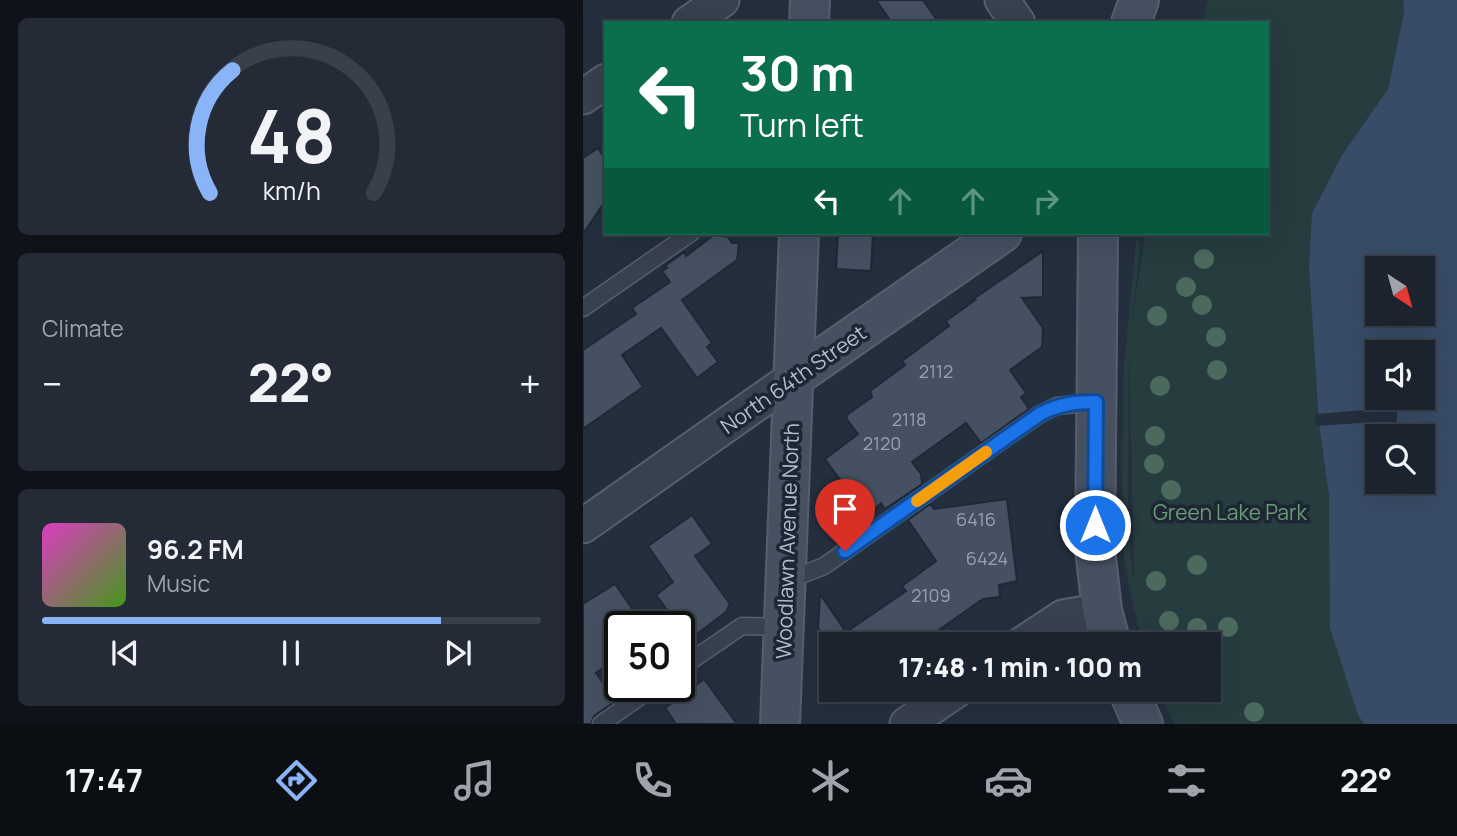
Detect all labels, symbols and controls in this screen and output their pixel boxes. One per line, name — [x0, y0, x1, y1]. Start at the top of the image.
text: 30 m — [740, 39, 855, 106]
icon: left — [625, 49, 716, 140]
text: 48 — [247, 85, 336, 185]
text: Turn left — [740, 103, 864, 147]
text: km/h — [262, 172, 321, 207]
icon: left — [808, 182, 846, 220]
icon: ahead — [881, 182, 919, 220]
icon: ahead — [954, 182, 992, 220]
icon: right — [1027, 182, 1065, 220]
north arrow — [1365, 256, 1435, 326]
map controls — [1365, 256, 1435, 494]
text: Climate — [42, 312, 124, 344]
street label: North 64th Street — [715, 318, 871, 440]
button: sound — [1365, 340, 1435, 410]
text: 22° — [248, 347, 334, 418]
text: − — [42, 357, 63, 409]
text: + — [519, 357, 541, 409]
house number: 2112 — [919, 359, 953, 383]
house number: 2118 — [892, 407, 926, 431]
street label: Woodlawn Avenue North — [769, 423, 805, 659]
button: search — [1365, 424, 1435, 494]
house number: 2120 — [863, 431, 901, 455]
pin — [815, 479, 875, 551]
position arrow — [1058, 488, 1132, 562]
icon: arrive — [826, 490, 864, 528]
park label: Green Lake Park — [1153, 498, 1308, 526]
house number: 6416 — [956, 507, 996, 531]
text: 96.2 FM — [147, 531, 244, 567]
house number: 6424 — [966, 546, 1008, 570]
text: Music — [147, 567, 210, 599]
house number: 2109 — [911, 583, 951, 607]
speed limit sign: 50 — [604, 611, 695, 702]
icon: previous — [106, 634, 144, 672]
icon: pause — [272, 634, 310, 672]
icon: next — [439, 634, 477, 672]
text: 17:48 · 1 min · 100 m — [898, 649, 1142, 685]
icon: directions — [272, 756, 321, 805]
icon: music — [450, 756, 499, 805]
icon: phone — [628, 756, 677, 805]
icon: climate — [806, 756, 855, 805]
icon: car — [984, 756, 1033, 805]
icon: filters — [1162, 756, 1211, 805]
text: 17:47 — [64, 758, 143, 802]
text: 22° — [1340, 758, 1392, 802]

